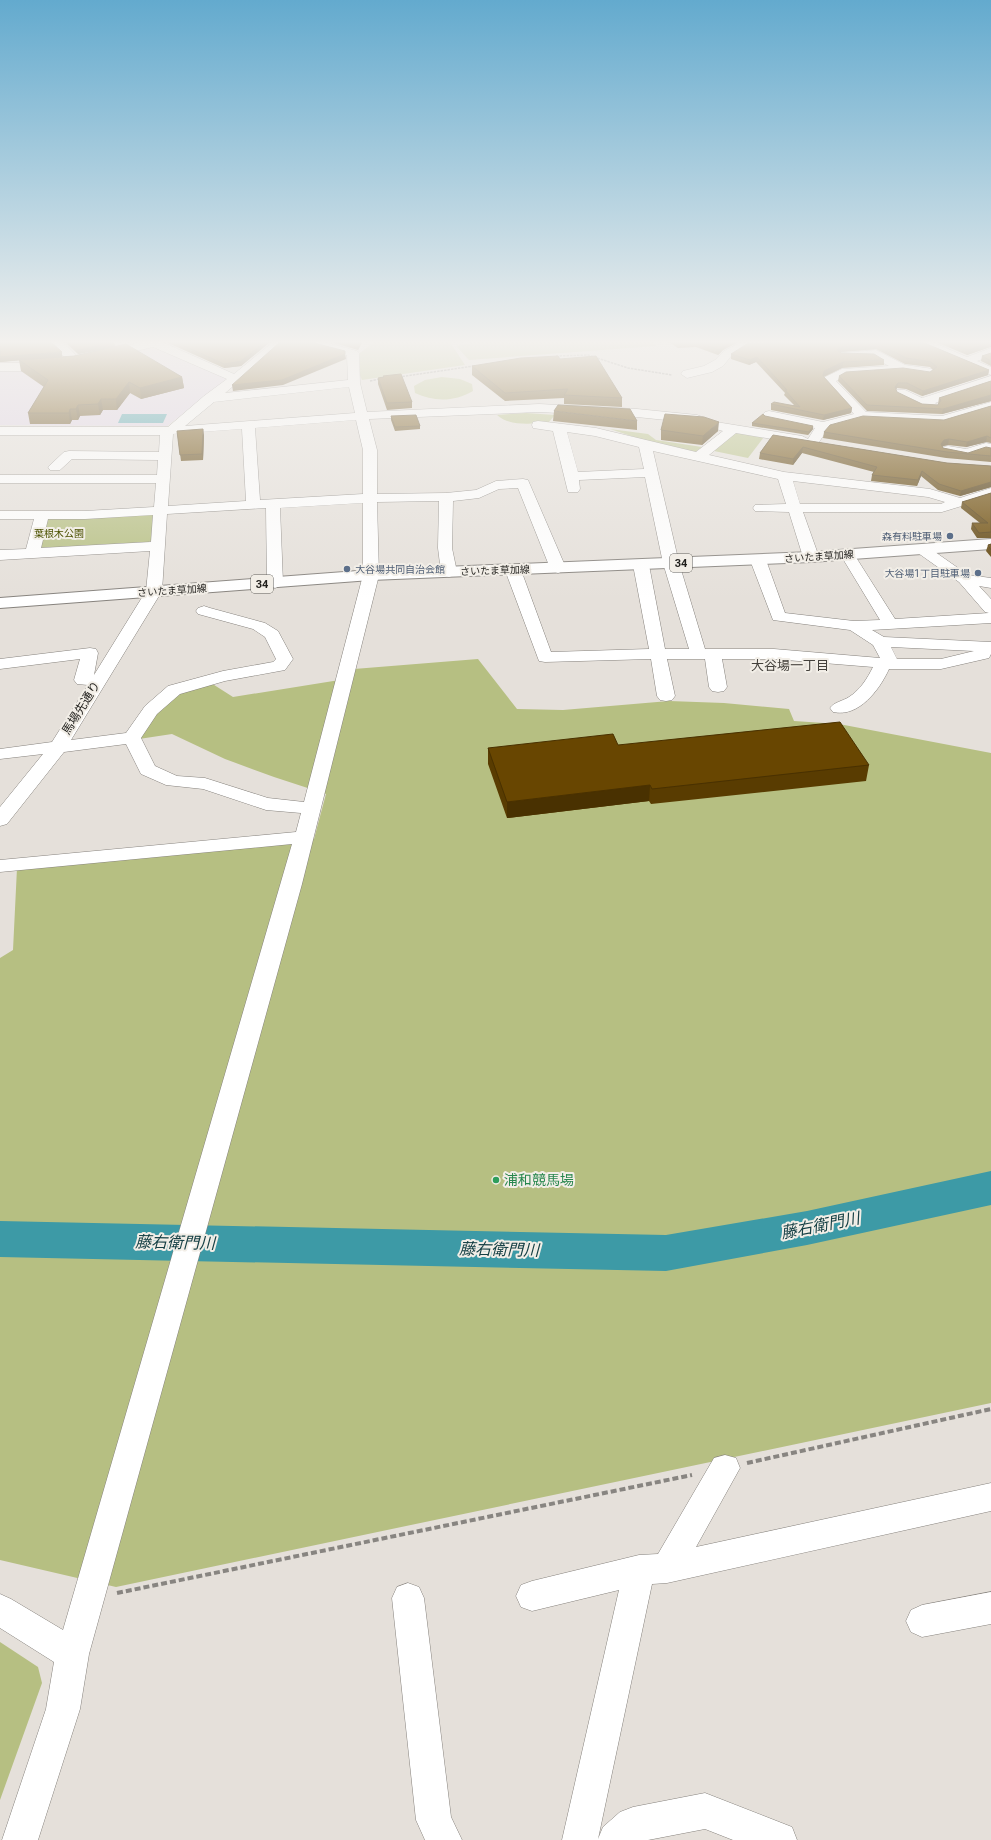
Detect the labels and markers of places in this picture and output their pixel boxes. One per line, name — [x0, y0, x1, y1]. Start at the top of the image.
place label: 森有料駐車場 — [882, 531, 942, 542]
marker: 森有料駐車場 — [945, 531, 955, 541]
marker: 大谷場共同自治会館 — [342, 564, 352, 574]
place label: 大谷場共同自治会館 — [355, 564, 445, 575]
place label: 大谷場1丁目駐車場 — [884, 568, 970, 579]
marker: 大谷場1丁目駐車場 — [973, 568, 983, 578]
place label: 浦和競馬場 — [504, 1172, 574, 1188]
marker: 浦和競馬場 — [491, 1175, 501, 1185]

